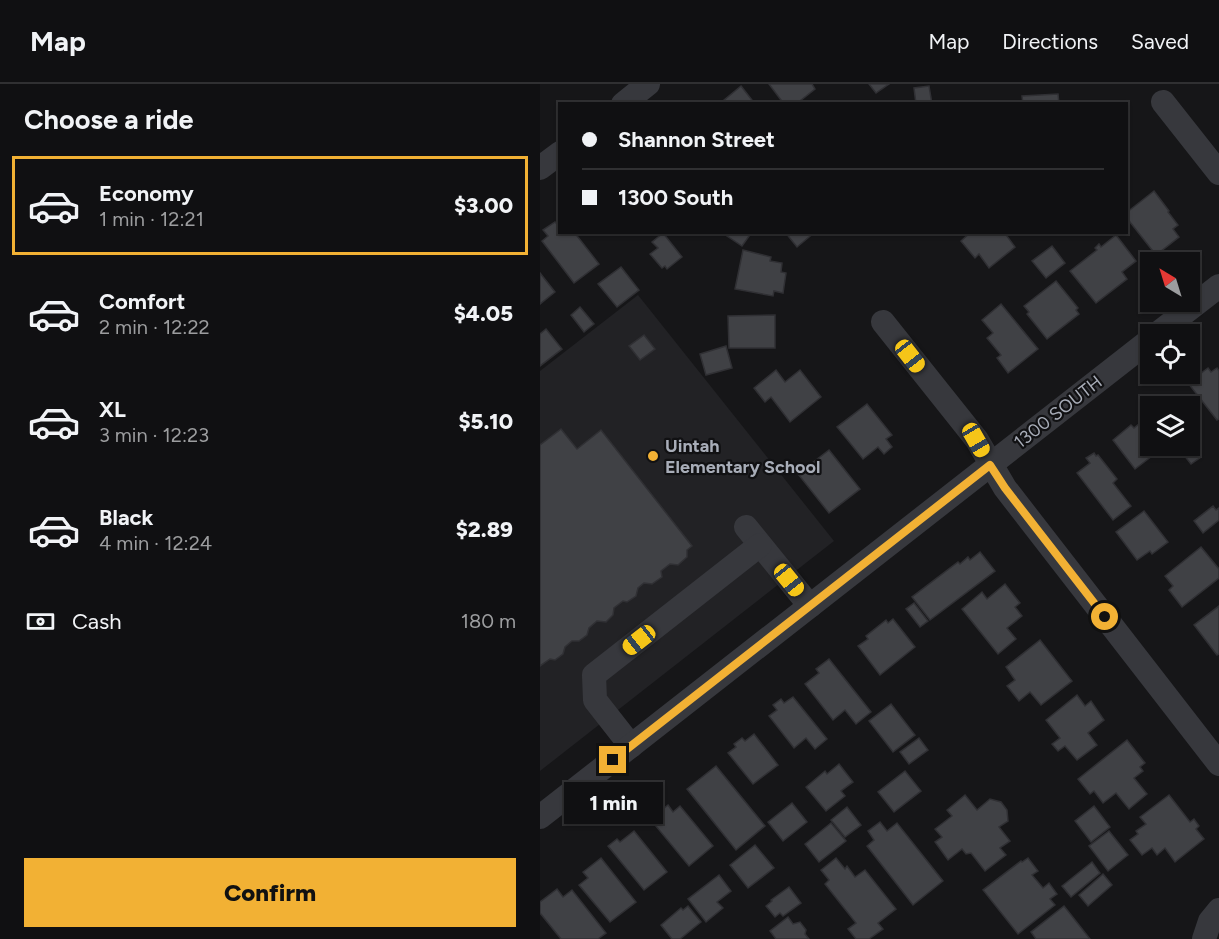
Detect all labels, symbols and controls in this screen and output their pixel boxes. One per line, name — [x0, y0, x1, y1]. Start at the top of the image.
text: Map — [30, 24, 86, 58]
text: Map — [928, 29, 969, 54]
text: Directions — [1002, 29, 1098, 54]
text: Saved — [1131, 29, 1189, 54]
text: Choose a ride — [24, 103, 193, 136]
text: Shannon Street — [618, 126, 775, 153]
icon: car — [27, 179, 81, 233]
text: Economy — [99, 180, 194, 207]
text: 1300 South — [618, 184, 733, 211]
text: $3.00 — [454, 192, 513, 219]
text: 1 min · 12:21 — [99, 207, 204, 231]
north arrow — [1140, 252, 1200, 312]
map controls — [1140, 252, 1200, 456]
icon: car — [27, 287, 81, 341]
text: Comfort — [99, 288, 185, 315]
text: $4.05 — [454, 300, 513, 327]
text: 2 min · 12:22 — [99, 315, 210, 339]
button: locate — [1140, 324, 1200, 384]
car — [892, 336, 928, 376]
street label: 1300 SOUTH — [1010, 371, 1106, 453]
icon: car — [27, 395, 81, 449]
text: XL — [99, 396, 126, 423]
button: layers — [1140, 396, 1200, 456]
text: $5.10 — [458, 408, 513, 435]
car — [959, 420, 993, 460]
text: 3 min · 12:23 — [99, 423, 209, 447]
place label: Uintah Elementary School — [665, 435, 820, 478]
marker: Uintah Elementary School — [646, 449, 660, 463]
icon: car — [27, 503, 81, 557]
text: Black — [99, 504, 153, 531]
text: $2.89 — [456, 516, 513, 543]
text: 4 min · 12:24 — [99, 531, 212, 555]
car — [771, 560, 807, 600]
route start — [1091, 603, 1118, 630]
icon: cash — [24, 605, 57, 638]
text: Cash — [72, 608, 122, 635]
text: 180 m — [461, 609, 516, 633]
car — [619, 622, 659, 658]
route end — [599, 746, 626, 773]
callout: 1 min — [563, 781, 662, 823]
text: 1 min — [590, 791, 637, 815]
button: Confirm — [24, 858, 516, 927]

